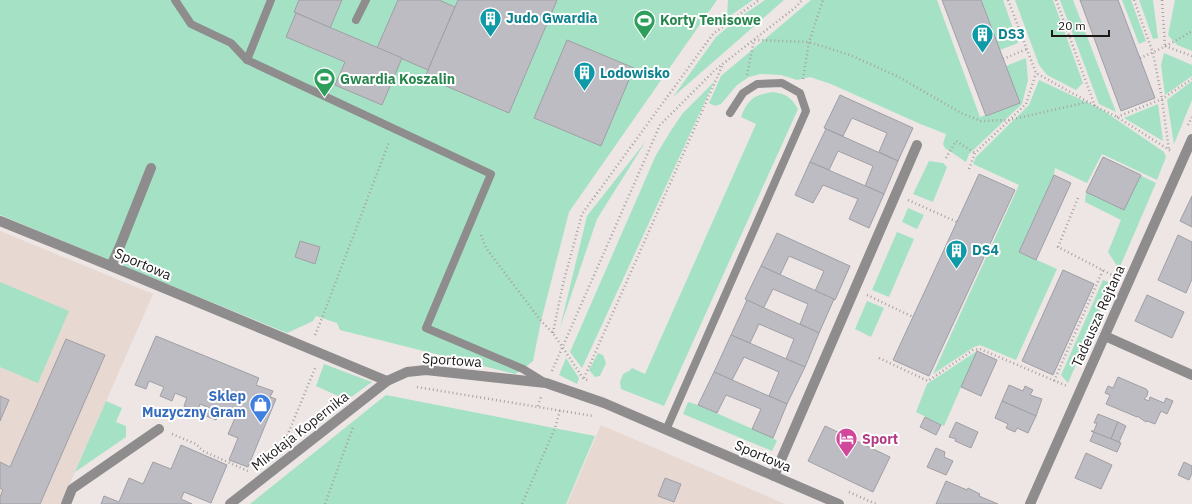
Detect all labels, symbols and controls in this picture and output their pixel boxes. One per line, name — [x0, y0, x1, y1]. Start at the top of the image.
building icon: Judo Gwardia — [478, 5, 504, 38]
sports icon: Korty Tenisowe — [632, 7, 658, 40]
place label: Judo Gwardia — [506, 9, 598, 27]
place label: Korty Tenisowe — [660, 11, 761, 29]
scale bar — [1052, 12, 1109, 38]
text: 20 m — [1058, 18, 1086, 33]
building icon: DS3 — [969, 21, 995, 54]
place label: DS3 — [998, 25, 1025, 43]
building icon: Lodowisko — [571, 60, 597, 93]
place label: Lodowisko — [600, 64, 670, 82]
sports icon: Gwardia Koszalin — [311, 66, 337, 99]
place label: Gwardia Koszalin — [340, 70, 455, 88]
building icon: DS4 — [944, 237, 970, 270]
place label: DS4 — [972, 241, 999, 259]
street label: Sportowa — [112, 244, 175, 284]
street label: Tadeusza Rejtana — [1067, 262, 1129, 370]
street label: Sportowa — [421, 349, 483, 371]
place label: Sklep Muzyczny Gram — [142, 387, 246, 421]
street label: Mikołaja Kopernika — [248, 387, 353, 475]
shop icon: Sklep Muzyczny Gram — [248, 391, 274, 424]
hotel icon: Sport — [834, 426, 860, 459]
place label: Sport — [862, 430, 898, 448]
street label: Sportowa — [732, 436, 795, 476]

